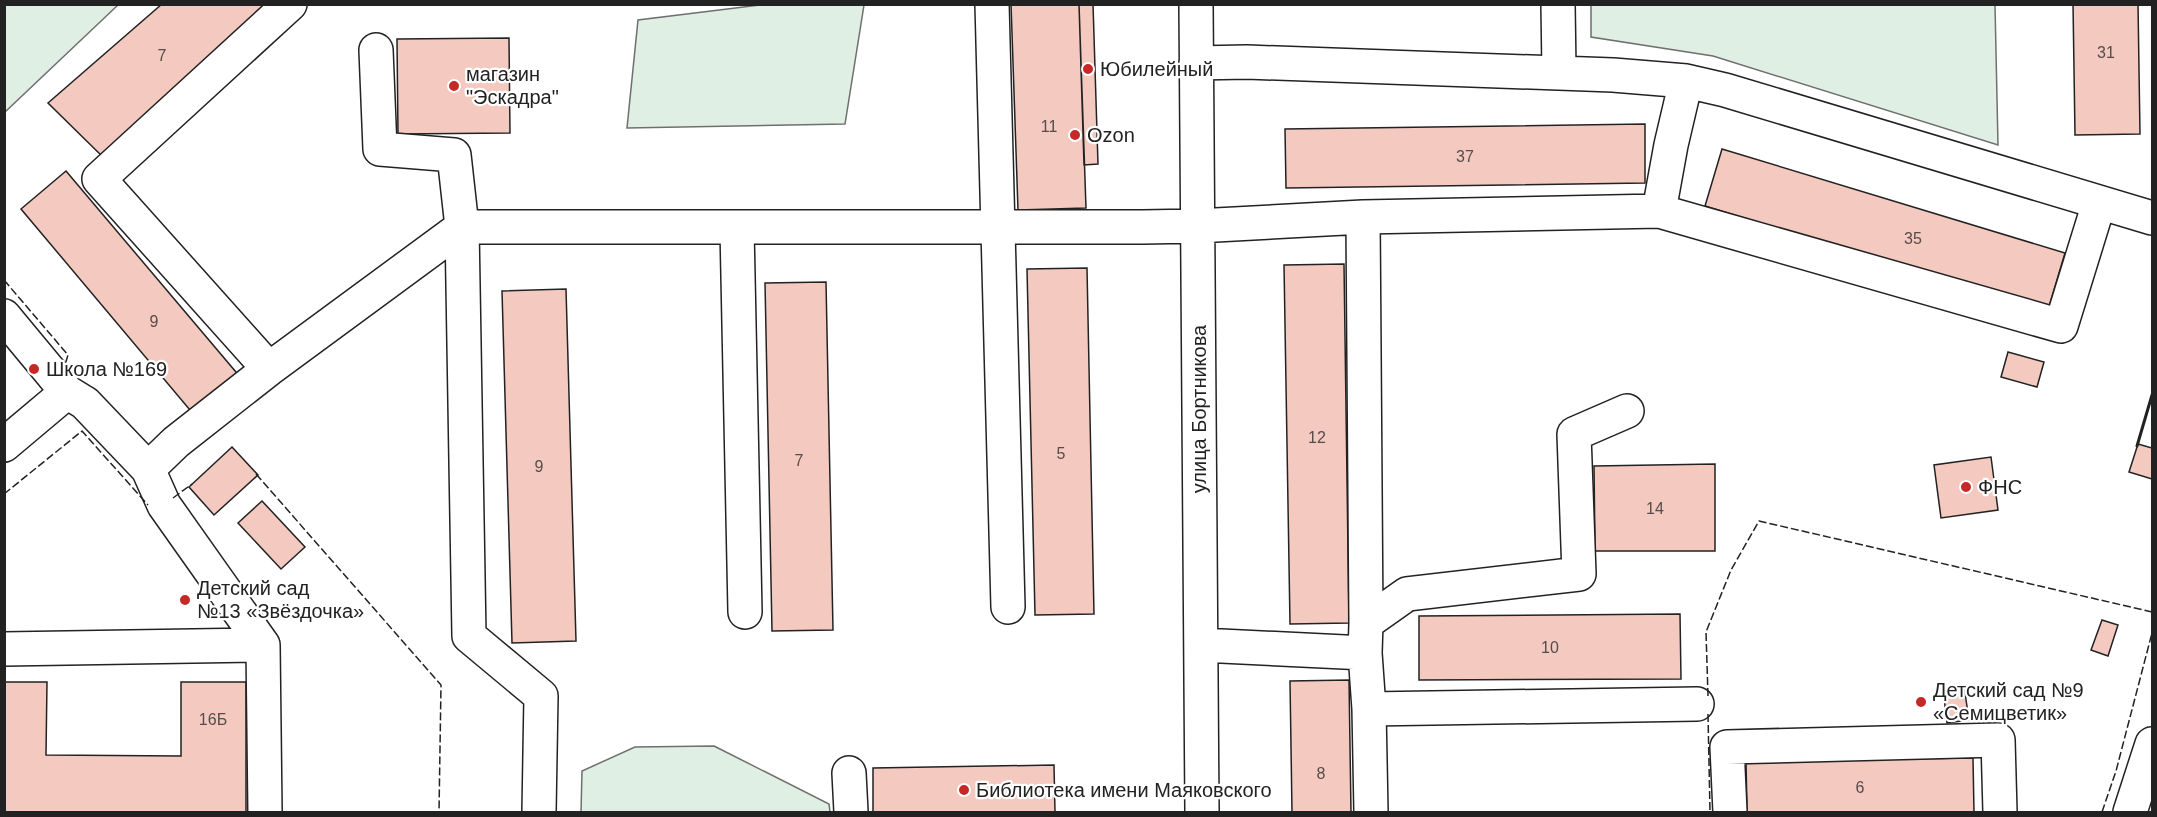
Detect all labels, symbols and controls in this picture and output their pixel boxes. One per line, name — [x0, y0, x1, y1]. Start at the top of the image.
house number: 31 — [2097, 44, 2115, 61]
house number: 7 — [158, 47, 167, 64]
place label: Юбилейный — [1100, 58, 1213, 80]
marker: Юбилейный — [1081, 62, 1095, 76]
place label: магазин "Эскадра" — [466, 63, 559, 108]
marker: магазин "Эскадра" — [447, 79, 461, 93]
house number: 11 — [1041, 118, 1057, 135]
place label: Ozon — [1087, 124, 1135, 146]
marker: Ozon — [1068, 128, 1082, 142]
house number: 37 — [1456, 148, 1474, 165]
house number: 35 — [1904, 230, 1922, 247]
house number: 9 — [150, 313, 159, 330]
street label: улица Бортникова — [1188, 324, 1210, 493]
place label: Школа №169 — [46, 358, 167, 380]
marker: Школа №169 — [27, 362, 41, 376]
house number: 12 — [1308, 429, 1326, 446]
house number: 5 — [1057, 445, 1066, 462]
house number: 7 — [795, 452, 804, 469]
house number: 9 — [535, 458, 544, 475]
place label: ФНС — [1978, 476, 2022, 498]
marker: ФНС — [1959, 480, 1973, 494]
house number: 14 — [1646, 500, 1664, 517]
place label: Детский сад №13 «Звёздочка» — [197, 577, 364, 622]
marker: Детский сад №13 «Звёздочка» — [178, 593, 192, 607]
house number: 10 — [1541, 639, 1559, 656]
place label: Детский сад №9 «Семицветик» — [1933, 679, 2084, 724]
marker: Детский сад №9 «Семицветик» — [1914, 695, 1928, 709]
house number: 16Б — [199, 711, 227, 728]
house number: 8 — [1317, 765, 1326, 782]
place label: Библиотека имени Маяковского — [976, 779, 1272, 801]
house number: 6 — [1856, 779, 1865, 796]
marker: Библиотека имени Маяковского — [957, 783, 971, 797]

